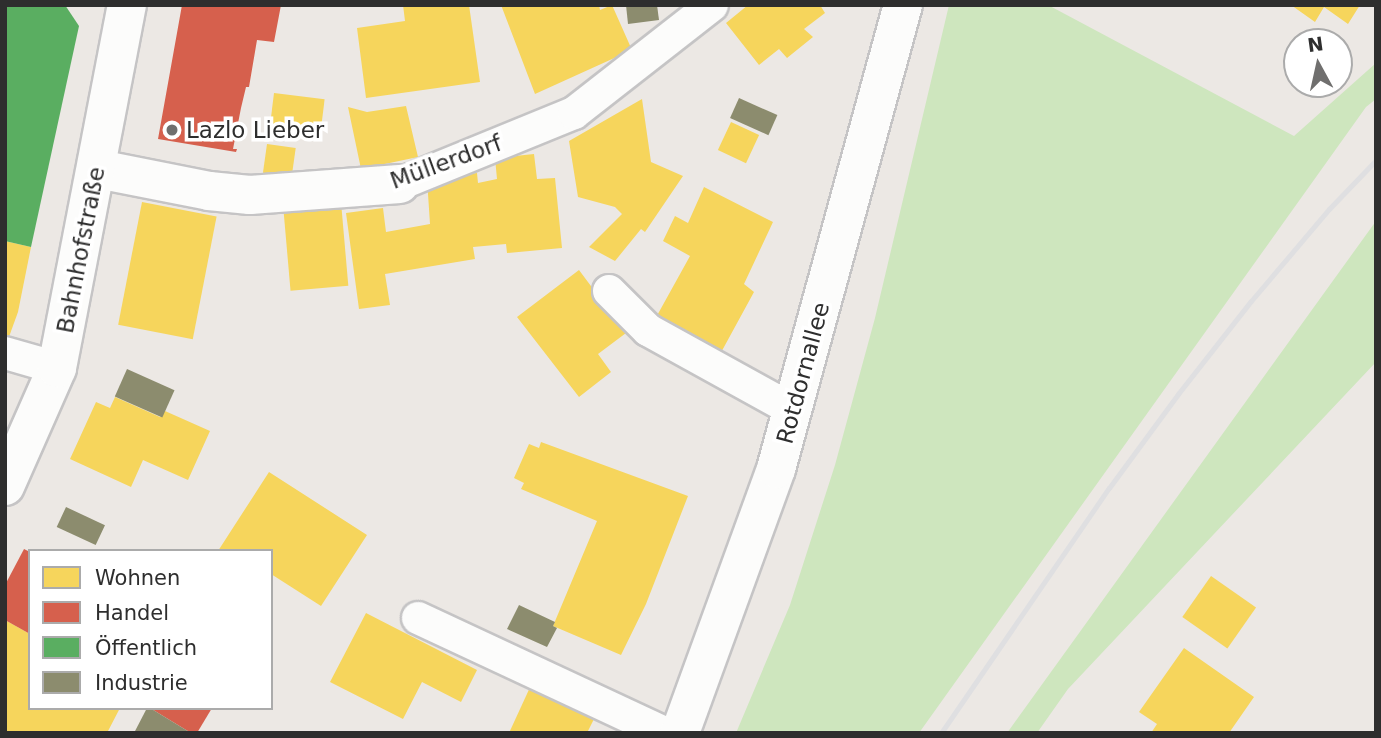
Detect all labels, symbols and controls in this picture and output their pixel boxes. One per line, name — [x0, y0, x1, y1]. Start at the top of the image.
north arrow — [1283, 28, 1353, 98]
text: N — [1306, 32, 1325, 56]
place label: Lazlo Lieber — [186, 116, 324, 144]
marker: Lazlo Lieber — [164, 122, 180, 138]
street label: Müllerdorf — [386, 129, 506, 195]
street label: Bahnhofstraße — [51, 164, 111, 336]
street label: Rotdornallee — [771, 299, 835, 447]
legend — [28, 549, 273, 710]
text: Wohnen — [95, 566, 180, 590]
text: Handel — [95, 601, 169, 625]
text: Öffentlich — [95, 636, 197, 660]
text: Industrie — [95, 671, 188, 695]

